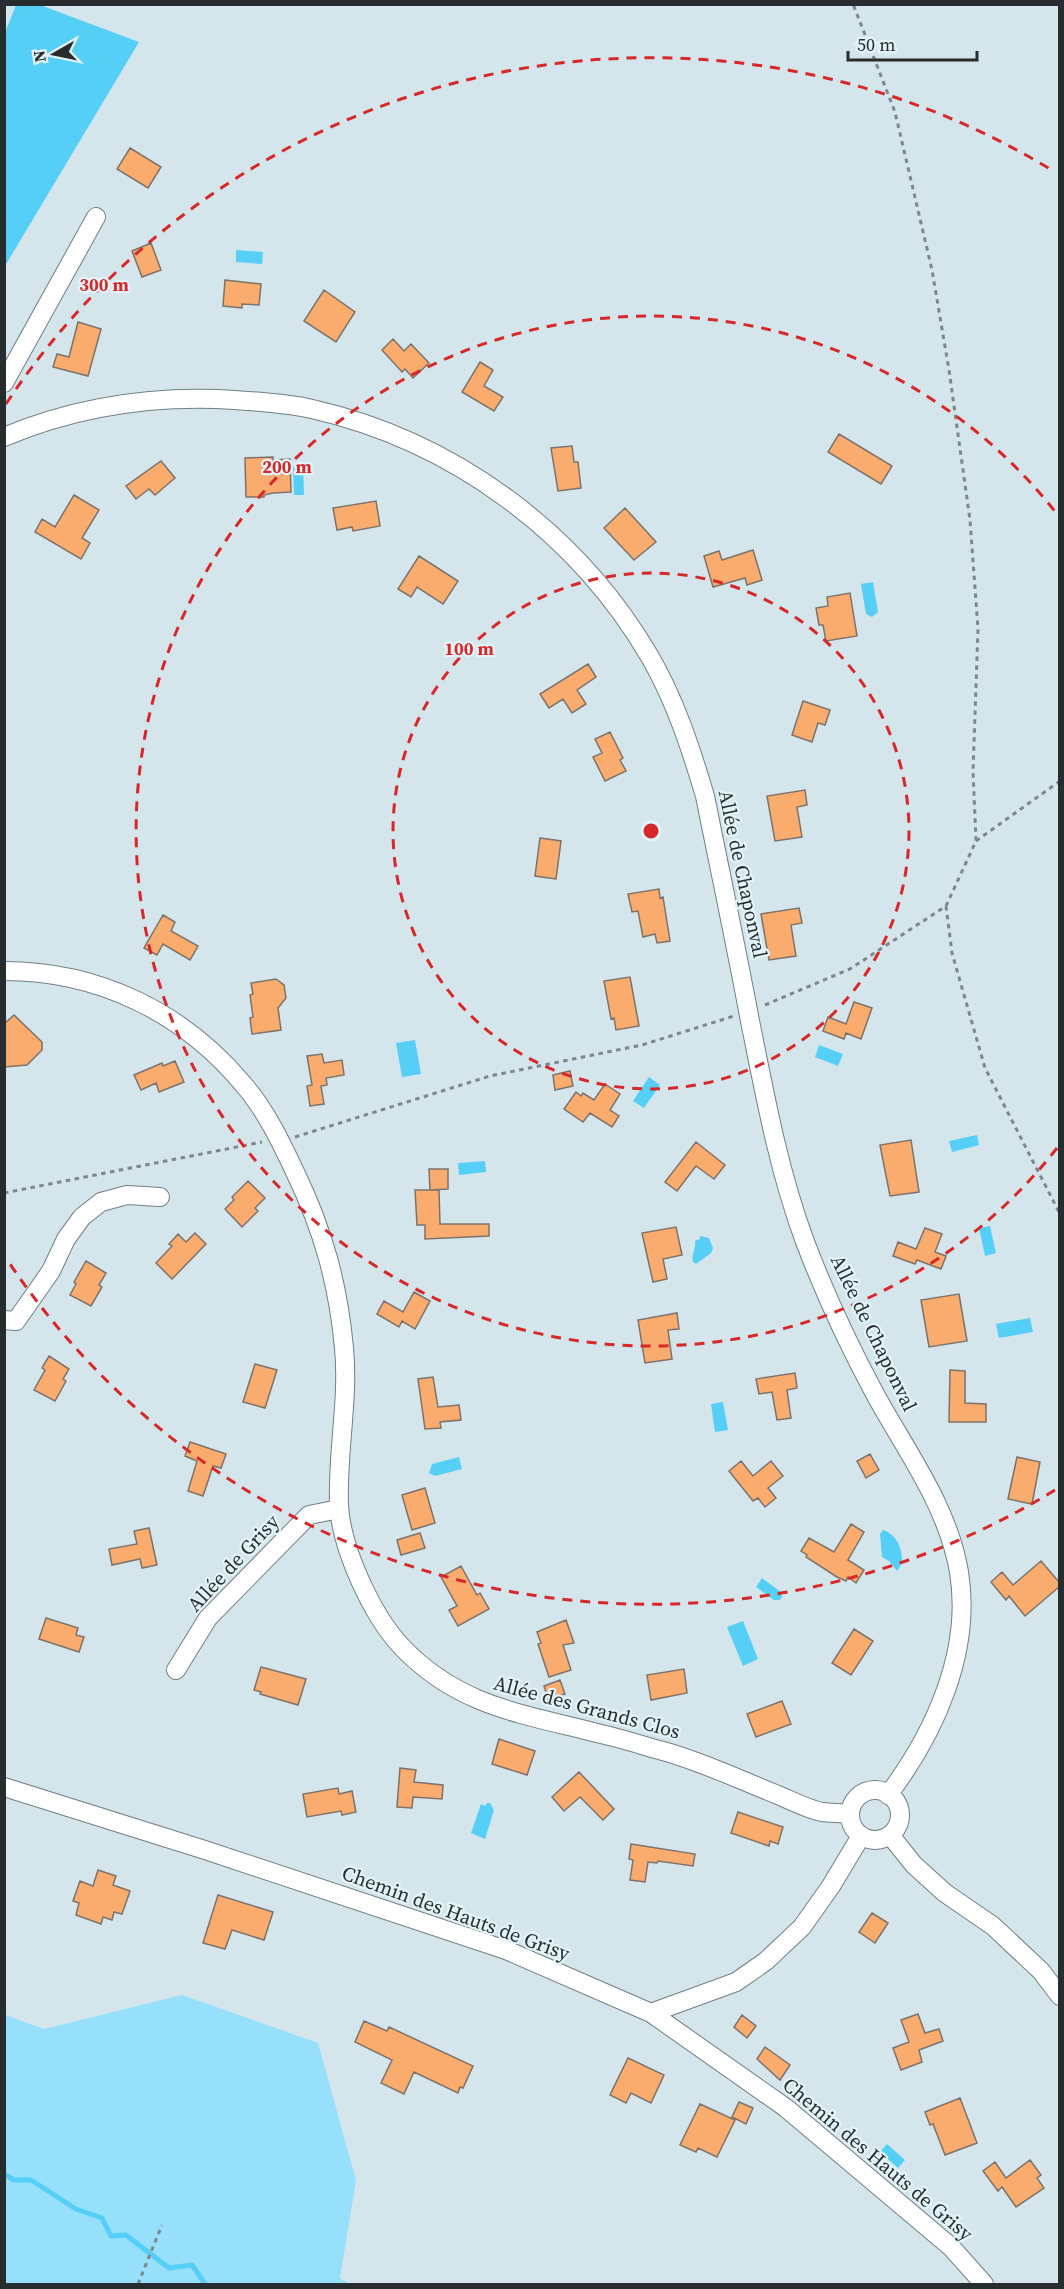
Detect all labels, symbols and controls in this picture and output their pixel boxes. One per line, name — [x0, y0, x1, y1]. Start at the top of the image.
north arrow — [24, 24, 84, 84]
scale bar — [848, 24, 977, 62]
text: 50 m — [857, 32, 895, 57]
text: N — [27, 49, 51, 64]
text: 300 m — [79, 272, 129, 297]
text: 200 m — [262, 454, 312, 479]
text: 100 m — [444, 636, 494, 661]
street label: Allée de Chaponval — [712, 787, 774, 961]
centre of rings — [641, 821, 661, 841]
street label: Allée de Chaponval — [824, 1250, 924, 1416]
street label: Allée de Grisy — [181, 1508, 286, 1618]
street label: Allée des Grands Clos — [491, 1669, 683, 1745]
street label: Chemin des Hauts de Grisy — [338, 1859, 575, 1968]
street label: Chemin des Hauts de Grisy — [777, 2071, 980, 2248]

